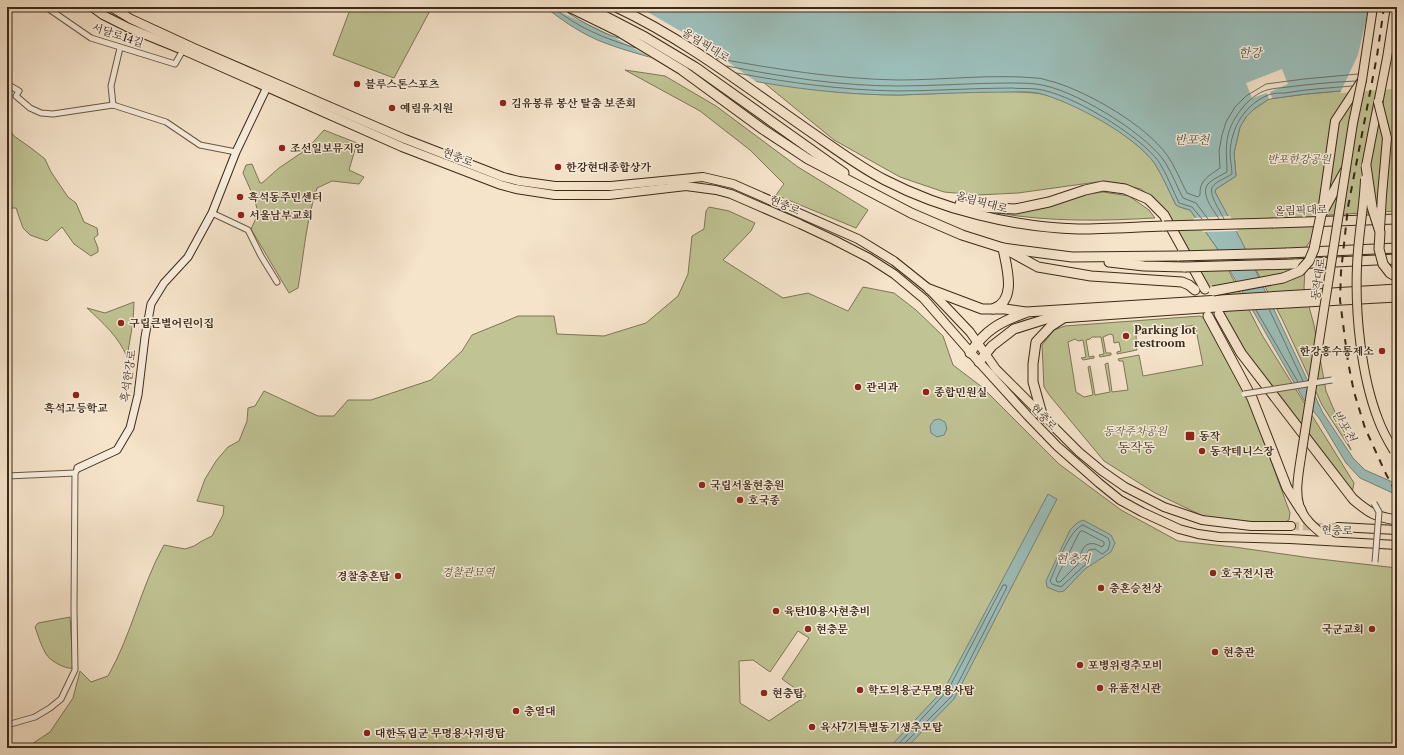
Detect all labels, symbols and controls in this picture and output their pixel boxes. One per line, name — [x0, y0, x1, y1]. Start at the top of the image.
street label: 서달로14길 — [90, 20, 146, 50]
street label: 올림픽대로 — [680, 25, 733, 65]
water label: 한강 — [1238, 45, 1264, 60]
place label: 블루스톤스포츠 — [365, 77, 440, 91]
marker: 블루스톤스포츠 — [352, 79, 362, 89]
place label: 김유봉류 봉산 탈춤 보존회 — [511, 96, 636, 110]
marker: 김유봉류 봉산 탈춤 보존회 — [498, 98, 508, 108]
place label: 예림유치원 — [400, 101, 453, 115]
marker: 예림유치원 — [387, 103, 397, 113]
water label: 반포천 — [1175, 132, 1211, 147]
place label: 조선일보뮤지엄 — [290, 141, 364, 155]
marker: 조선일보뮤지엄 — [277, 143, 287, 153]
street label: 현충로 — [441, 145, 476, 169]
park label: 반포한강공원 — [1267, 152, 1332, 166]
place label: 한강현대종합상가 — [566, 160, 651, 174]
marker: 한강현대종합상가 — [553, 162, 563, 172]
street label: 올림픽대로 — [955, 188, 1010, 216]
place label: 흑석동주민센터 — [248, 190, 322, 204]
marker: 흑석동주민센터 — [235, 192, 245, 202]
street label: 현충로 — [768, 192, 803, 218]
street label: 올림픽대로 — [1274, 202, 1328, 218]
place label: 서울남부교회 — [249, 208, 313, 222]
marker: 서울남부교회 — [236, 210, 246, 220]
street label: 동작대로 — [1308, 257, 1328, 301]
place label: 구립큰별어린이집 — [129, 316, 214, 330]
marker: 구립큰별어린이집 — [116, 318, 126, 328]
place label: Parking lot restroom — [1134, 323, 1197, 350]
marker: Parking lot restroom — [1121, 331, 1131, 341]
place label: 한강홍수통제소 — [1300, 344, 1374, 358]
marker: 한강홍수통제소 — [1377, 346, 1387, 356]
street label: 흑석한강로 — [117, 348, 139, 403]
place label: 관리과 — [866, 380, 898, 394]
marker: 관리과 — [853, 382, 863, 392]
place label: 종합민원실 — [934, 385, 987, 399]
marker: 종합민원실 — [921, 387, 931, 397]
marker: 흑석고등학교 — [71, 390, 81, 400]
place label: 흑석고등학교 — [44, 401, 108, 415]
street label: 현충로 — [1028, 401, 1060, 434]
water label: 반포천 — [1329, 407, 1361, 446]
park label: 동작주차공원 — [1103, 424, 1168, 438]
place label: 동작 — [1198, 429, 1221, 443]
marker: 동작 — [1184, 430, 1196, 442]
district label: 동작동 — [1117, 439, 1155, 455]
place label: 동작테니스장 — [1209, 444, 1274, 458]
marker: 동작테니스장 — [1197, 446, 1207, 456]
place label: 국립서울현충원 — [710, 478, 784, 492]
marker: 국립서울현충원 — [697, 480, 707, 490]
place label: 호국종 — [748, 493, 780, 507]
marker: 호국종 — [735, 495, 745, 505]
street label: 현충로 — [1321, 522, 1354, 538]
water label: 현충지 — [1056, 551, 1092, 566]
park label: 경찰관묘역 — [441, 565, 496, 579]
place label: 호국전시관 — [1221, 566, 1275, 580]
marker: 호국전시관 — [1208, 568, 1218, 578]
place label: 경찰충혼탑 — [337, 569, 390, 583]
marker: 경찰충혼탑 — [393, 571, 403, 581]
place label: 충혼승천상 — [1109, 581, 1163, 595]
marker: 충혼승천상 — [1096, 583, 1106, 593]
place label: 육탄10용사현충비 — [784, 604, 870, 618]
marker: 육탄10용사현충비 — [771, 606, 781, 616]
place label: 현충문 — [816, 622, 848, 636]
place label: 국군교회 — [1321, 622, 1364, 636]
marker: 현충문 — [803, 624, 813, 634]
marker: 국군교회 — [1367, 624, 1377, 634]
place label: 현충관 — [1223, 645, 1255, 659]
marker: 현충관 — [1210, 647, 1220, 657]
place label: 포병위령추모비 — [1087, 658, 1162, 672]
marker: 포병위령추모비 — [1075, 660, 1085, 670]
place label: 유품전시관 — [1108, 681, 1162, 695]
place label: 학도의용군무명용사탑 — [868, 683, 975, 697]
marker: 유품전시관 — [1095, 683, 1105, 693]
marker: 학도의용군무명용사탑 — [855, 685, 865, 695]
place label: 현충탑 — [772, 686, 804, 700]
marker: 현충탑 — [759, 688, 769, 698]
place label: 충열대 — [524, 704, 556, 718]
marker: 충열대 — [511, 706, 521, 716]
place label: 육사7기특별동기생추모탑 — [820, 720, 943, 734]
marker: 육사7기특별동기생추모탑 — [807, 722, 817, 732]
place label: 대한독립군 무명용사위령탑 — [375, 726, 506, 740]
marker: 대한독립군 무명용사위령탑 — [362, 728, 372, 738]

